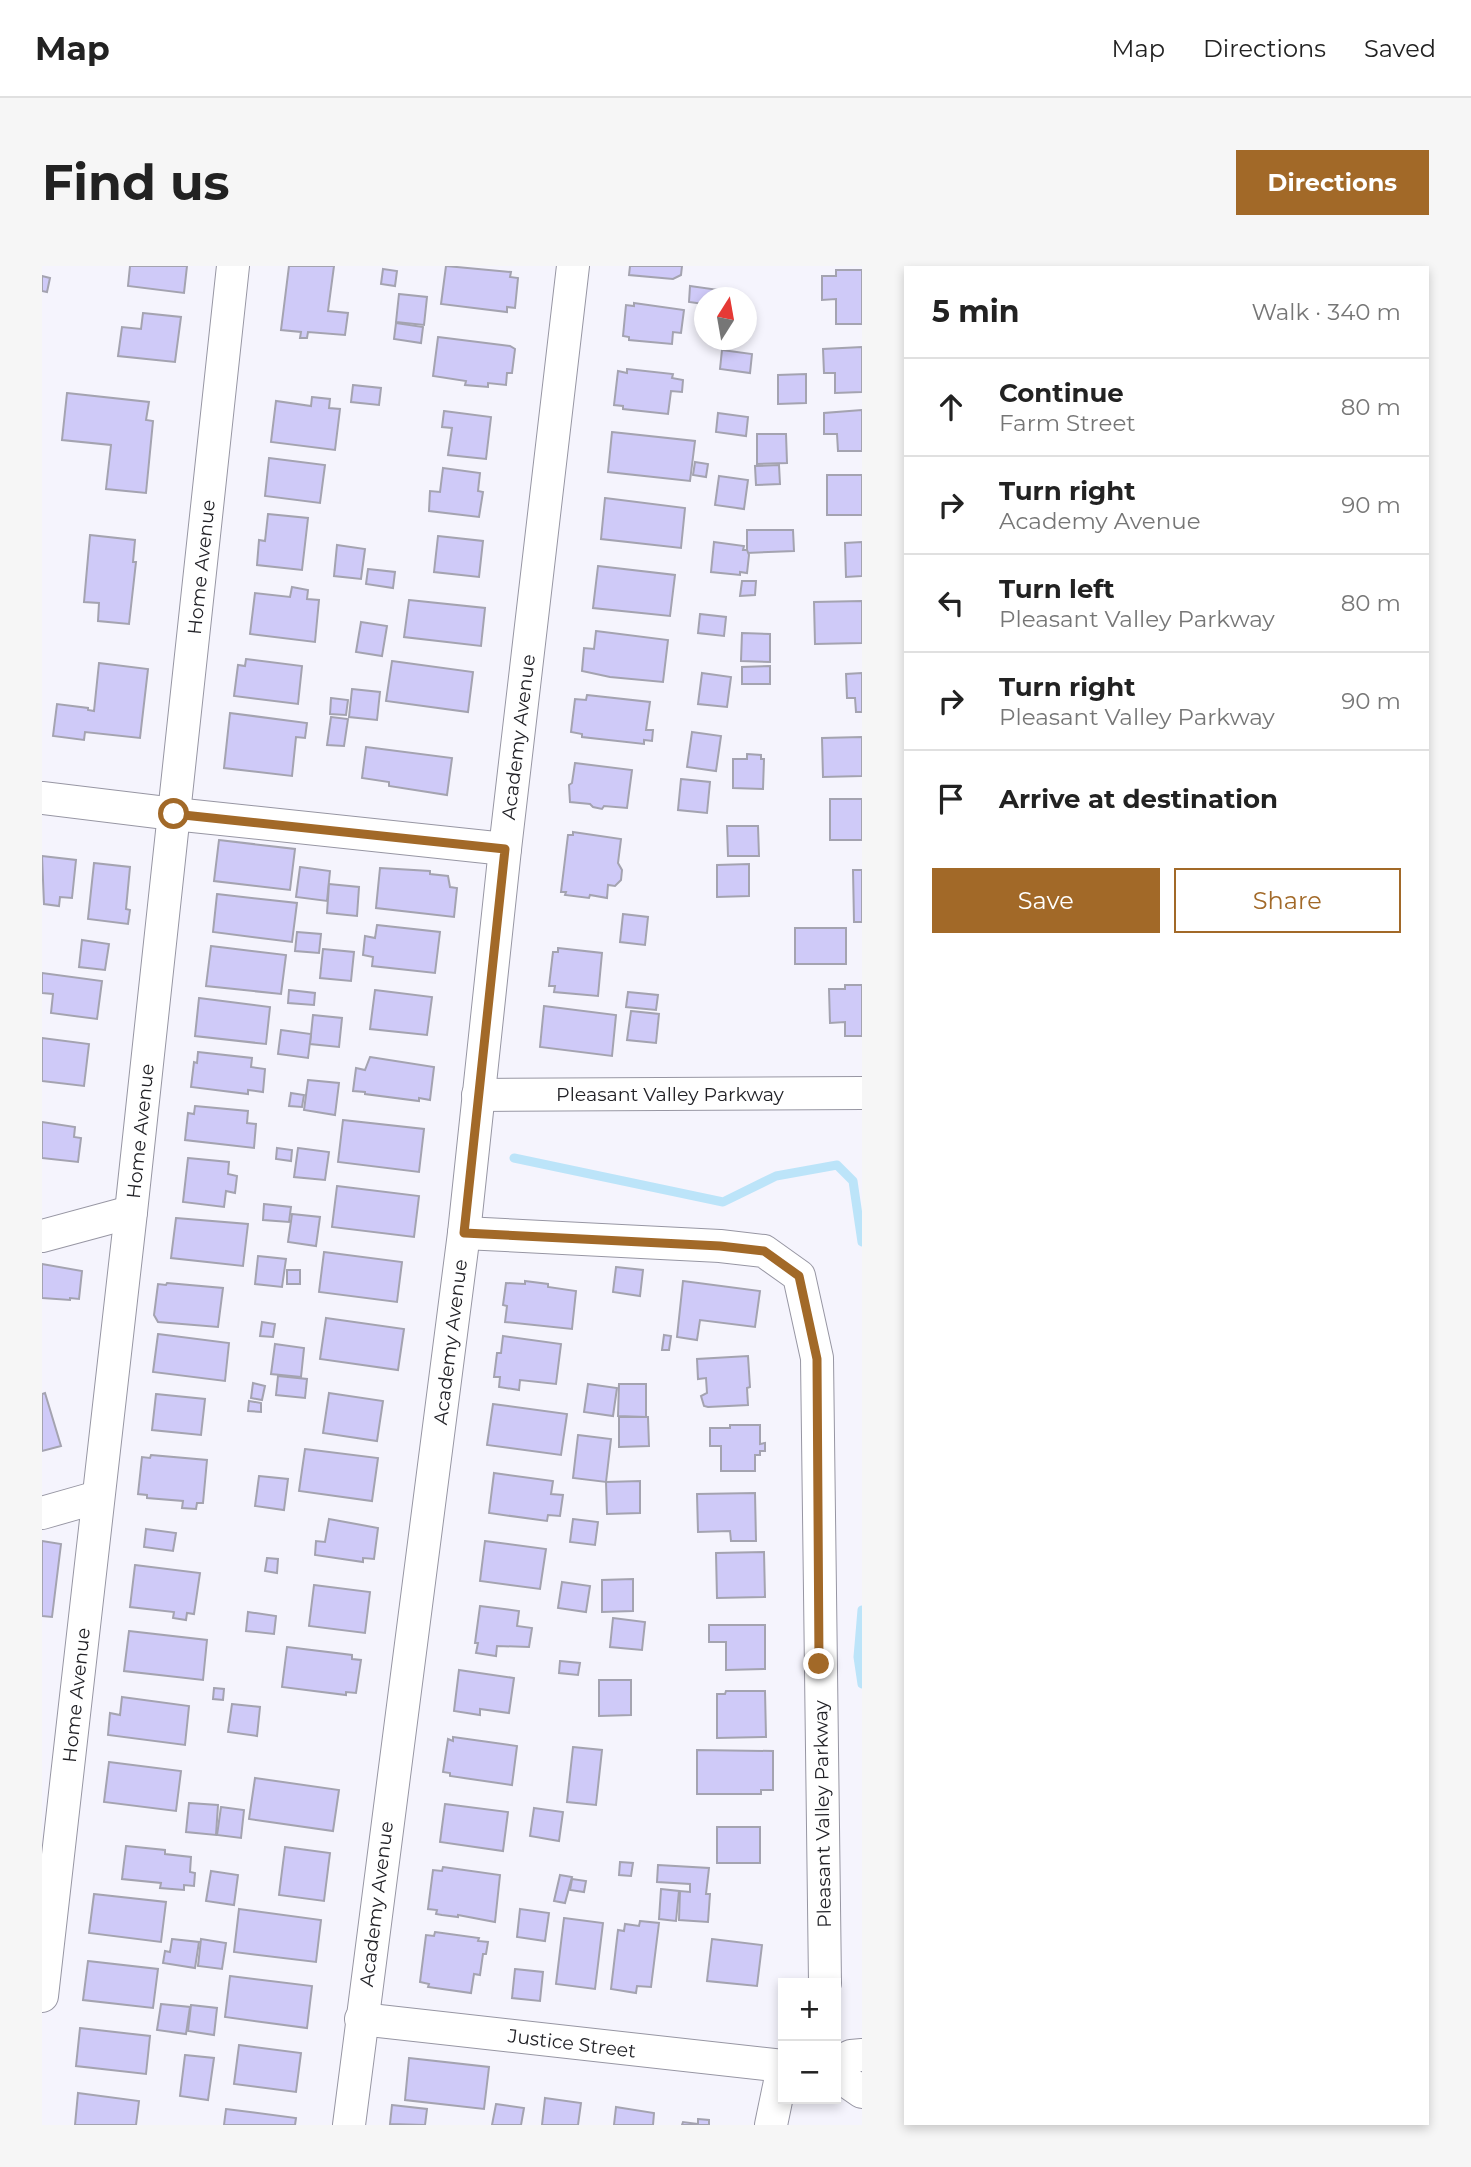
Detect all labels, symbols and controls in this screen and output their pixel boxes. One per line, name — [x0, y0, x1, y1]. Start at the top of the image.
text: Map — [35, 28, 110, 68]
text: Map — [1112, 34, 1165, 63]
text: Directions — [1203, 34, 1326, 63]
text: Saved — [1364, 34, 1436, 63]
button: Directions — [1236, 150, 1429, 215]
text: Find us — [42, 153, 230, 212]
north arrow — [694, 287, 757, 350]
text: 5 min — [932, 293, 1020, 330]
text: Walk · 340 m — [1252, 298, 1401, 326]
text: Continue — [999, 377, 1124, 409]
icon: ahead — [932, 388, 970, 426]
text: 80 m — [1341, 393, 1401, 421]
text: Farm Street — [999, 409, 1136, 437]
text: Turn right — [999, 475, 1135, 507]
icon: right — [932, 486, 970, 524]
text: 90 m — [1341, 491, 1401, 519]
street label: Home Avenue — [183, 498, 220, 636]
text: Academy Avenue — [999, 507, 1201, 535]
text: Turn left — [999, 573, 1115, 605]
icon: left — [932, 584, 970, 622]
text: 80 m — [1341, 589, 1401, 617]
text: Pleasant Valley Parkway — [999, 605, 1275, 633]
street label: Academy Avenue — [497, 653, 540, 821]
text: Turn right — [999, 671, 1135, 703]
icon: right — [932, 682, 970, 720]
text: 90 m — [1341, 687, 1401, 715]
text: Pleasant Valley Parkway — [999, 703, 1275, 731]
icon: arrive — [932, 780, 970, 818]
text: Arrive at destination — [999, 783, 1278, 815]
route start — [158, 798, 189, 829]
button: Save — [932, 868, 1160, 933]
button: Share — [1174, 868, 1401, 933]
street label: Home Avenue — [122, 1062, 159, 1200]
street label: Pleasant Valley Parkway — [556, 1083, 785, 1106]
street label: Academy Avenue — [429, 1258, 472, 1426]
street label: Home Avenue — [58, 1626, 95, 1764]
route end — [803, 1648, 834, 1679]
street label: Pleasant Valley Parkway — [809, 1699, 836, 1928]
street label: Academy Avenue — [355, 1820, 398, 1988]
map controls — [778, 1978, 841, 2104]
button: + — [778, 1978, 841, 2041]
street label: Justice Street — [506, 2024, 638, 2063]
button: − — [778, 2041, 841, 2104]

